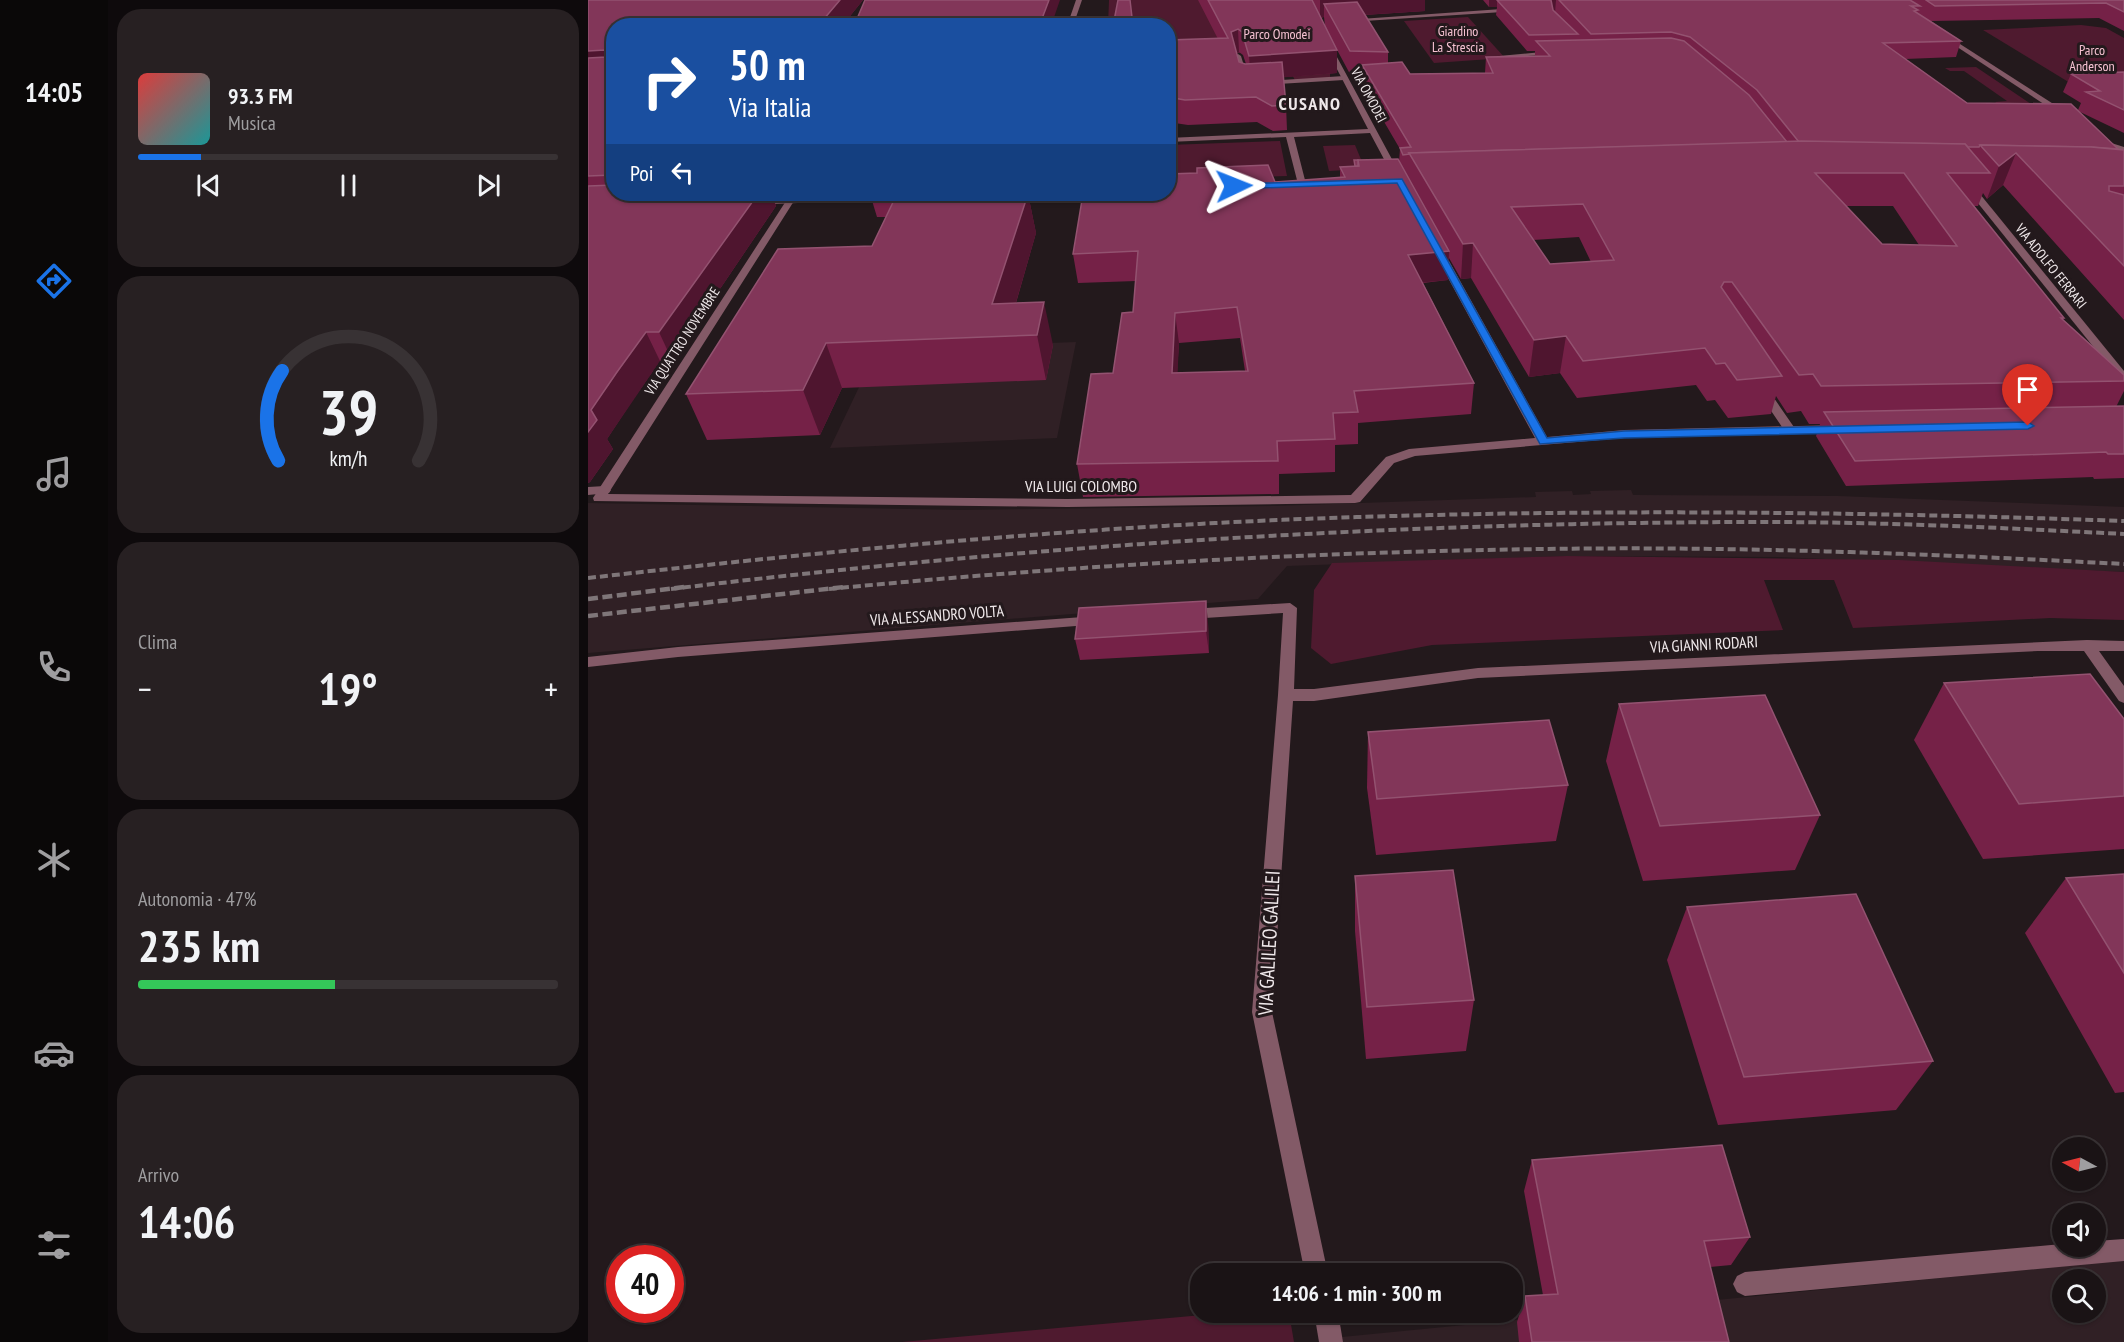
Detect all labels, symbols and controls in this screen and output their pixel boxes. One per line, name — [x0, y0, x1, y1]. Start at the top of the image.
park label: Giardino La Strescia — [1432, 22, 1484, 56]
park label: Parco Omodei — [1244, 25, 1310, 43]
text: 50 m — [729, 37, 806, 92]
park label: Parco Anderson — [2069, 41, 2115, 75]
icon: right — [630, 42, 708, 120]
street label: VIA OMODEI — [1347, 63, 1391, 126]
text: 14:05 — [25, 75, 83, 109]
text: 93.3 FM — [228, 82, 293, 110]
text: Via Italia — [729, 90, 811, 124]
district label: CUSANO — [1278, 92, 1342, 115]
text: Musica — [228, 110, 276, 136]
position arrow — [1202, 154, 1266, 218]
icon: left — [666, 156, 699, 189]
text: Poi — [630, 159, 654, 187]
icon: previous — [192, 169, 225, 202]
icon: pause — [332, 169, 365, 202]
icon: next — [472, 169, 505, 202]
street label: VIA ADOLFO FERRARI — [2011, 219, 2091, 312]
icon: directions — [33, 260, 75, 302]
street label: VIA QUATTRO NOVEMBRE — [640, 284, 724, 399]
pin — [2002, 364, 2053, 426]
text: 39 — [318, 372, 378, 453]
icon: arrive — [2011, 373, 2044, 406]
text: km/h — [329, 445, 367, 473]
icon: music — [33, 453, 75, 495]
street label: VIA LUIGI COLOMBO — [1024, 476, 1137, 496]
street label: VIA ALESSANDRO VOLTA — [868, 600, 1005, 630]
text: Clima — [138, 629, 177, 655]
street label: VIA GIANNI RODARI — [1648, 631, 1759, 657]
icon: phone — [33, 646, 75, 688]
text: 19° — [318, 659, 378, 717]
text: − — [138, 667, 152, 710]
text: + — [544, 667, 558, 710]
icon: climate — [33, 839, 75, 881]
street label: VIA GALILEO GALILEI — [1252, 870, 1286, 1017]
text: Autonomia · 47% — [138, 886, 256, 912]
text: 235 km — [138, 916, 260, 974]
icon: car — [33, 1032, 75, 1074]
north arrow — [2052, 1137, 2106, 1191]
map controls — [2052, 1137, 2106, 1323]
text: Arrivo — [138, 1162, 179, 1188]
text: 14:06 — [138, 1192, 235, 1250]
button: sound — [2052, 1203, 2106, 1257]
icon: filters — [33, 1224, 75, 1266]
speed limit sign: 40 — [606, 1245, 684, 1323]
button: search — [2052, 1269, 2106, 1323]
text: 14:06 · 1 min · 300 m — [1271, 1279, 1442, 1307]

